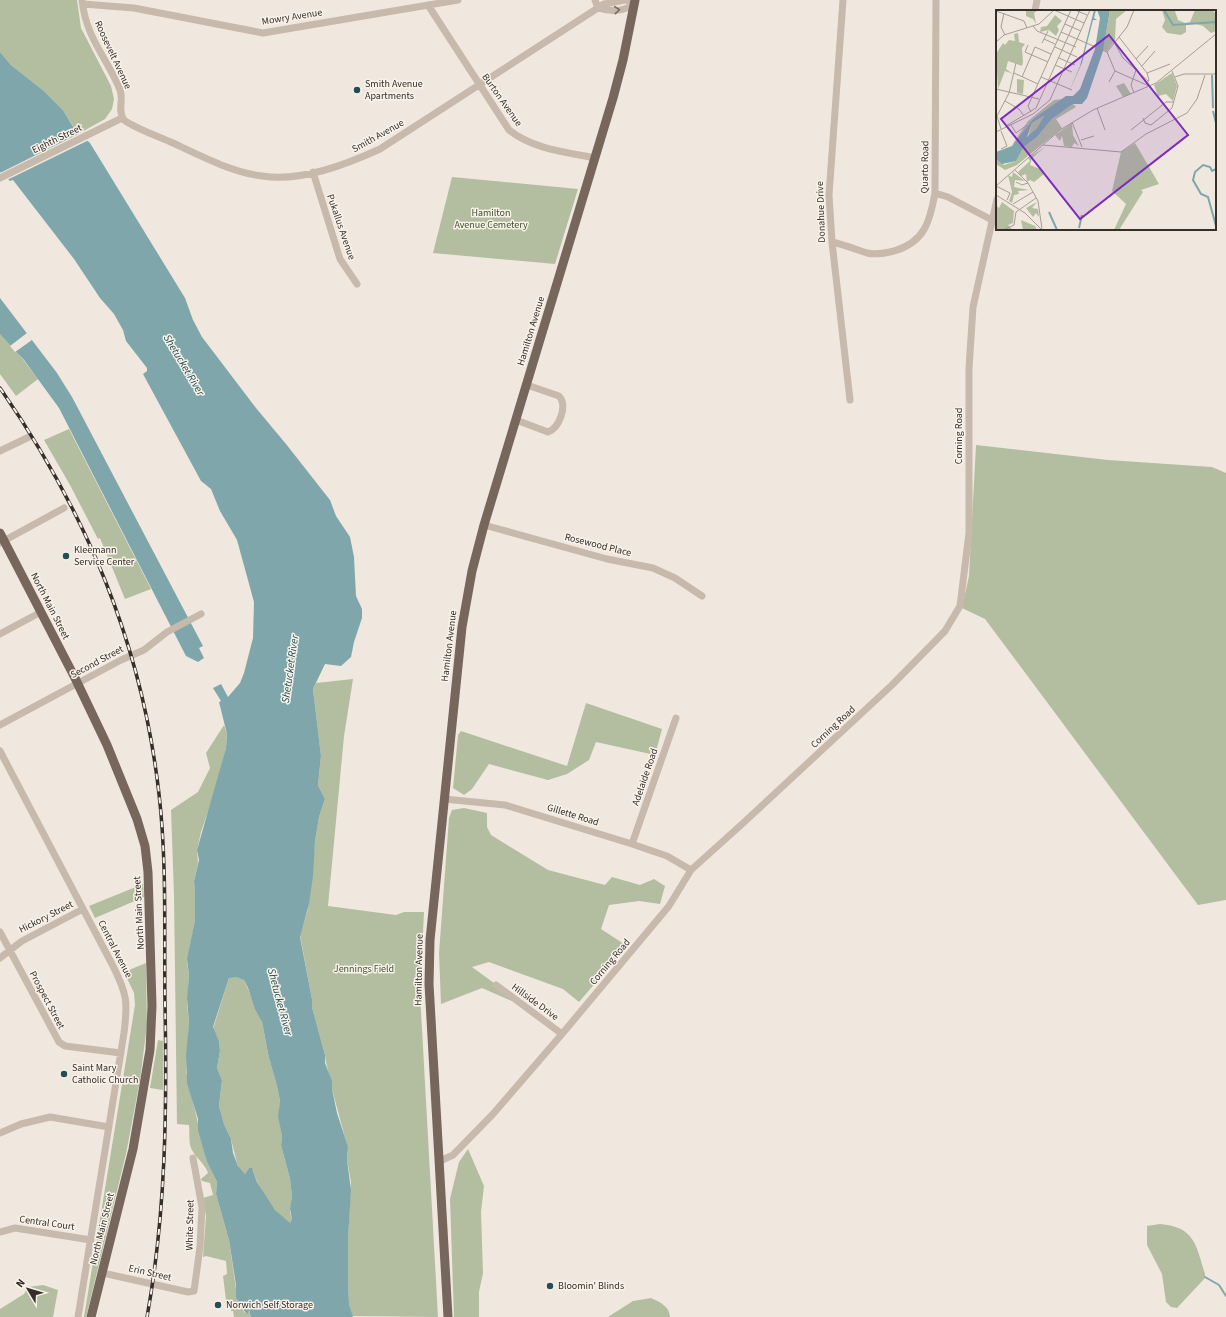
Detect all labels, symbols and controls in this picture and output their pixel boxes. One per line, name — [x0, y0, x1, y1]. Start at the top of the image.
street label: Mowry Avenue — [261, 5, 323, 29]
one-way arrow — [614, 5, 620, 14]
inset map — [996, 10, 1216, 230]
street label: Roosevelt Avenue — [91, 19, 135, 92]
street label: Burton Avenue — [479, 71, 525, 129]
place label: Smith Avenue Apartments — [365, 77, 423, 103]
marker: Smith Avenue Apartments — [352, 85, 362, 95]
street label: Smith Avenue — [349, 116, 407, 156]
street label: Eighth Street — [30, 121, 85, 157]
street label: Quarto Road — [918, 141, 932, 193]
street label: Donahue Drive — [813, 181, 829, 243]
street label: Pukallus Avenue — [323, 192, 359, 262]
park label: Hamilton Avenue Cemetery — [454, 206, 528, 232]
street label: Hamilton Avenue — [514, 295, 548, 367]
water label: Shetucket River — [160, 332, 209, 399]
street label: Corning Road — [952, 408, 966, 464]
street label: Rosewood Place — [563, 530, 633, 560]
place label: Kleemann Service Center — [74, 543, 135, 569]
marker: Kleemann Service Center — [61, 551, 71, 561]
street label: North Main Street — [27, 570, 73, 642]
street label: Hamilton Avenue — [438, 609, 460, 682]
water label: Shetucket River — [278, 633, 302, 704]
street label: Second Street — [68, 642, 126, 682]
street label: Corning Road — [808, 703, 858, 751]
street label: Adelaide Road — [629, 746, 661, 808]
street label: Gillette Road — [545, 800, 601, 830]
street label: North Main Street — [130, 875, 148, 950]
street label: Hickory Street — [16, 897, 76, 937]
street label: Central Avenue — [94, 918, 136, 980]
street label: Hamilton Avenue — [411, 934, 427, 1006]
street label: Corning Road — [586, 936, 634, 988]
park label: Jennings Field — [334, 962, 394, 976]
water label: Shetucket River — [264, 967, 296, 1038]
street label: Prospect Street — [26, 968, 68, 1032]
street label: Hillside Drive — [509, 980, 561, 1024]
place label: Saint Mary Catholic Church — [72, 1061, 138, 1087]
marker: Saint Mary Catholic Church — [59, 1069, 69, 1079]
street label: North Main Street — [86, 1191, 118, 1266]
street label: White Street — [183, 1199, 197, 1251]
street label: Central Court — [18, 1212, 76, 1234]
street label: Erin Street — [127, 1261, 173, 1285]
north arrow — [8, 1269, 48, 1309]
text: N — [12, 1276, 29, 1291]
place label: Bloomin' Blinds — [558, 1279, 624, 1293]
marker: Bloomin' Blinds — [545, 1281, 555, 1291]
place label: Norwich Self Storage — [226, 1298, 313, 1312]
marker: Norwich Self Storage — [213, 1300, 223, 1310]

